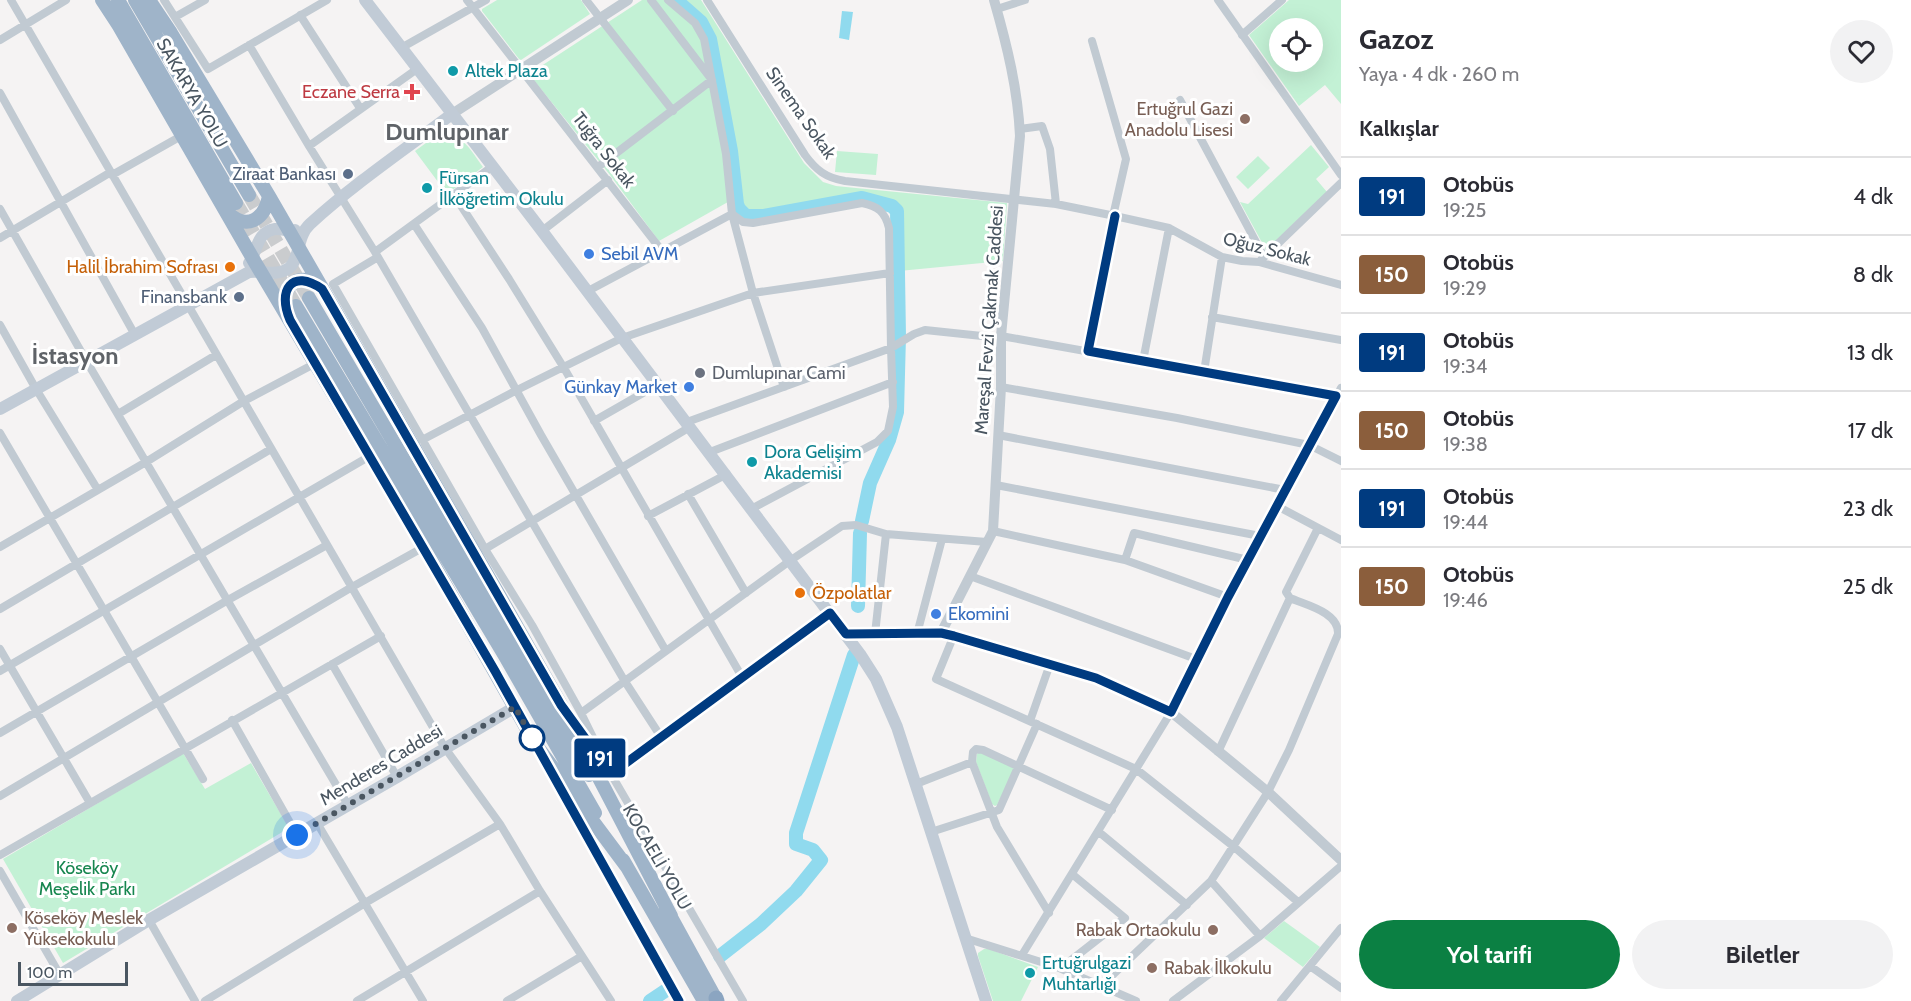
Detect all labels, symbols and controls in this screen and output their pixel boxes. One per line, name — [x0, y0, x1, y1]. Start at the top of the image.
map controls — [1269, 18, 1323, 72]
button: locate — [1269, 18, 1323, 72]
button: heart — [1830, 20, 1893, 83]
text: Gazoz — [1359, 22, 1434, 56]
street label: SAKARYA YOLU — [152, 34, 232, 152]
place label: Altek Plaza — [465, 60, 548, 82]
text: Yaya · 4 dk · 260 m — [1359, 62, 1519, 86]
street label: Sinema Sokak — [761, 63, 841, 164]
marker: Altek Plaza — [446, 64, 460, 78]
place label: Eczane Serra — [302, 81, 400, 103]
marker: Eczane Serra — [405, 85, 419, 99]
place label: Ertuğrul Gazi Anadolu Lisesi — [1125, 98, 1233, 141]
street label: Tuğra Sokak — [568, 108, 641, 193]
marker: Ertuğrul Gazi Anadolu Lisesi — [1238, 112, 1252, 126]
text: Kalkışlar — [1359, 115, 1439, 142]
district label: Dumlupınar — [385, 117, 509, 146]
place label: Ziraat Bankası — [232, 163, 336, 185]
marker: Ziraat Bankası — [341, 167, 355, 181]
place label: Fürsan İlköğretim Okulu — [439, 167, 564, 210]
text: Otobüs — [1443, 171, 1514, 198]
marker: Fürsan İlköğretim Okulu — [420, 181, 434, 195]
text: 4 dk — [1853, 183, 1893, 210]
text: 191 — [1378, 184, 1406, 209]
text: 19:25 — [1443, 198, 1486, 222]
street label: Mareşal Fevzi Çakmak Caddesi — [970, 205, 1008, 435]
street label: Oğuz Sokak — [1221, 227, 1314, 271]
place label: Sebil AVM — [601, 243, 678, 265]
marker: Sebil AVM — [582, 247, 596, 261]
text: Otobüs — [1443, 249, 1514, 276]
place label: Halil İbrahim Sofrası — [67, 256, 218, 278]
marker: Halil İbrahim Sofrası — [223, 260, 237, 274]
text: 8 dk — [1853, 261, 1893, 288]
text: 150 — [1375, 262, 1409, 287]
text: 19:29 — [1443, 276, 1487, 300]
place label: Finansbank — [141, 286, 228, 308]
marker: Finansbank — [232, 290, 246, 304]
text: Otobüs — [1443, 327, 1514, 354]
text: 13 dk — [1847, 339, 1893, 366]
text: 191 — [1378, 340, 1406, 365]
district label: İstasyon — [32, 341, 118, 370]
text: 19:34 — [1443, 354, 1487, 378]
place label: Dumlupınar Cami — [712, 362, 846, 384]
marker: Dumlupınar Cami — [693, 366, 707, 380]
place label: Günkay Market — [564, 376, 677, 398]
marker: Günkay Market — [682, 380, 696, 394]
text: Otobüs — [1443, 405, 1514, 432]
text: 17 dk — [1848, 417, 1893, 444]
text: 150 — [1375, 418, 1409, 443]
text: 19:38 — [1443, 432, 1488, 456]
place label: Dora Gelişim Akademisi — [764, 441, 861, 484]
marker: Dora Gelişim Akademisi — [745, 455, 759, 469]
text: Otobüs — [1443, 483, 1514, 510]
text: 23 dk — [1843, 495, 1893, 522]
text: 191 — [1378, 496, 1406, 521]
text: 19:44 — [1443, 510, 1488, 534]
text: Otobüs — [1443, 561, 1514, 588]
text: 25 dk — [1843, 573, 1893, 600]
text: 150 — [1375, 574, 1409, 599]
place label: Özpolatlar — [812, 582, 892, 604]
marker: Özpolatlar — [793, 586, 807, 600]
text: 19:46 — [1443, 588, 1488, 612]
place label: Ekomini — [948, 603, 1009, 625]
marker: Ekomini — [929, 607, 943, 621]
street label: Menderes Caddesi — [316, 720, 446, 810]
unlabelled marker — [519, 725, 545, 751]
line badge: 191 — [566, 738, 634, 777]
text: 191 — [586, 746, 614, 771]
street label: KOCAELİ YOLU — [618, 800, 696, 914]
your location — [282, 820, 312, 850]
park label: Köseköy Meşelik Parkı — [39, 857, 135, 900]
place label: Köseköy Meslek Yüksekokulu — [23, 907, 144, 950]
place label: Rabak Ortaokulu — [1076, 919, 1201, 941]
button: Yol tarifi — [1359, 920, 1620, 989]
button: Biletler — [1632, 920, 1893, 989]
marker: Köseköy Meslek Yüksekokulu — [5, 921, 19, 935]
marker: Rabak Ortaokulu — [1206, 923, 1220, 937]
place label: Ertuğrulgazi Muhtarlığı — [1042, 952, 1131, 995]
place label: Rabak İlkokulu — [1164, 957, 1272, 979]
scale bar — [18, 959, 128, 986]
marker: Rabak İlkokulu — [1145, 961, 1159, 975]
text: 100 m — [27, 963, 72, 982]
marker: Ertuğrulgazi Muhtarlığı — [1023, 966, 1037, 980]

